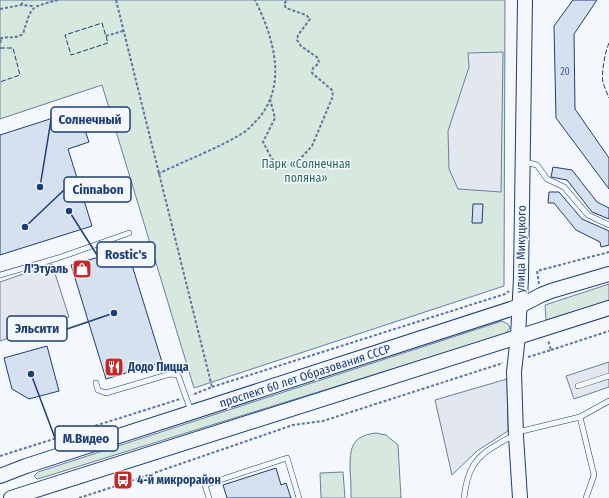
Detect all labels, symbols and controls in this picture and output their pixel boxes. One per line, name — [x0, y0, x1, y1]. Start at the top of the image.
house number: 20 — [560, 66, 570, 78]
callout: Солнечный — [51, 107, 130, 132]
text: Солнечный — [59, 112, 122, 127]
park label: Парк «Солнечная поляна» — [261, 157, 351, 185]
callout: Cinnabon — [64, 177, 131, 202]
text: Cinnabon — [72, 182, 124, 197]
street label: улица Микуцкого — [513, 205, 529, 293]
callout: Rostic's — [97, 242, 155, 267]
text: Rostic's — [105, 247, 147, 262]
shop icon: Л'Этуаль — [71, 258, 93, 280]
place label: Л'Этуаль — [24, 262, 68, 276]
callout: Эльсити — [7, 316, 67, 341]
text: Эльсити — [15, 321, 59, 336]
street label: проспект 60 лет Образования СССР — [218, 342, 392, 410]
restaurant icon: Додо Пицца — [103, 356, 125, 378]
place label: Додо Пицца — [127, 360, 189, 374]
callout: М.Видео — [55, 426, 118, 451]
text: М.Видео — [63, 431, 109, 446]
bus stop icon: 4-й микрорайон — [112, 469, 134, 491]
place label: 4-й микрорайон — [137, 473, 221, 487]

